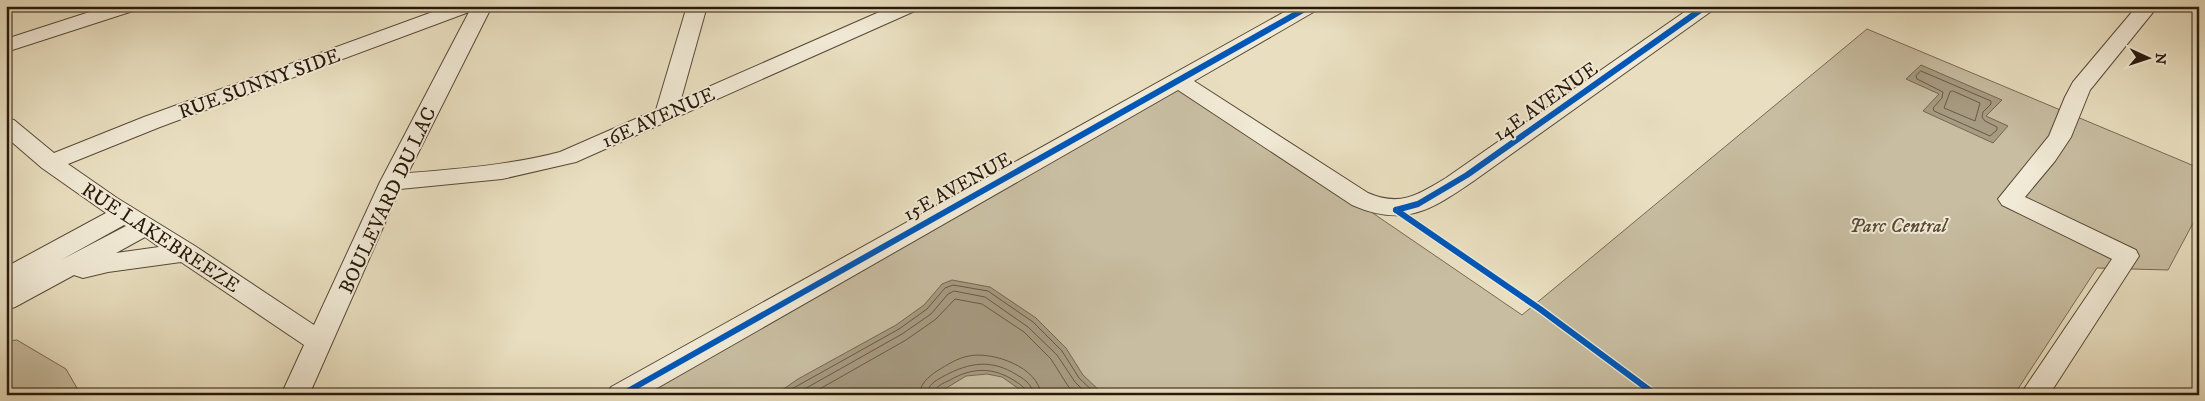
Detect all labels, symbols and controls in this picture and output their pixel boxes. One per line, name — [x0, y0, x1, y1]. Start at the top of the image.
north arrow — [2122, 32, 2172, 82]
street label: RUE SUNNY SIDE — [175, 44, 344, 125]
text: N — [2151, 52, 2169, 65]
street label: 14E AVENUE — [1489, 57, 1603, 148]
street label: 16E AVENUE — [598, 82, 719, 154]
street label: BOULEVARD DU LAC — [334, 103, 443, 298]
street label: 15E AVENUE — [899, 147, 1017, 227]
street label: RUE LAKEBREEZE — [76, 178, 244, 299]
park label: Parc Central — [1849, 214, 1949, 239]

